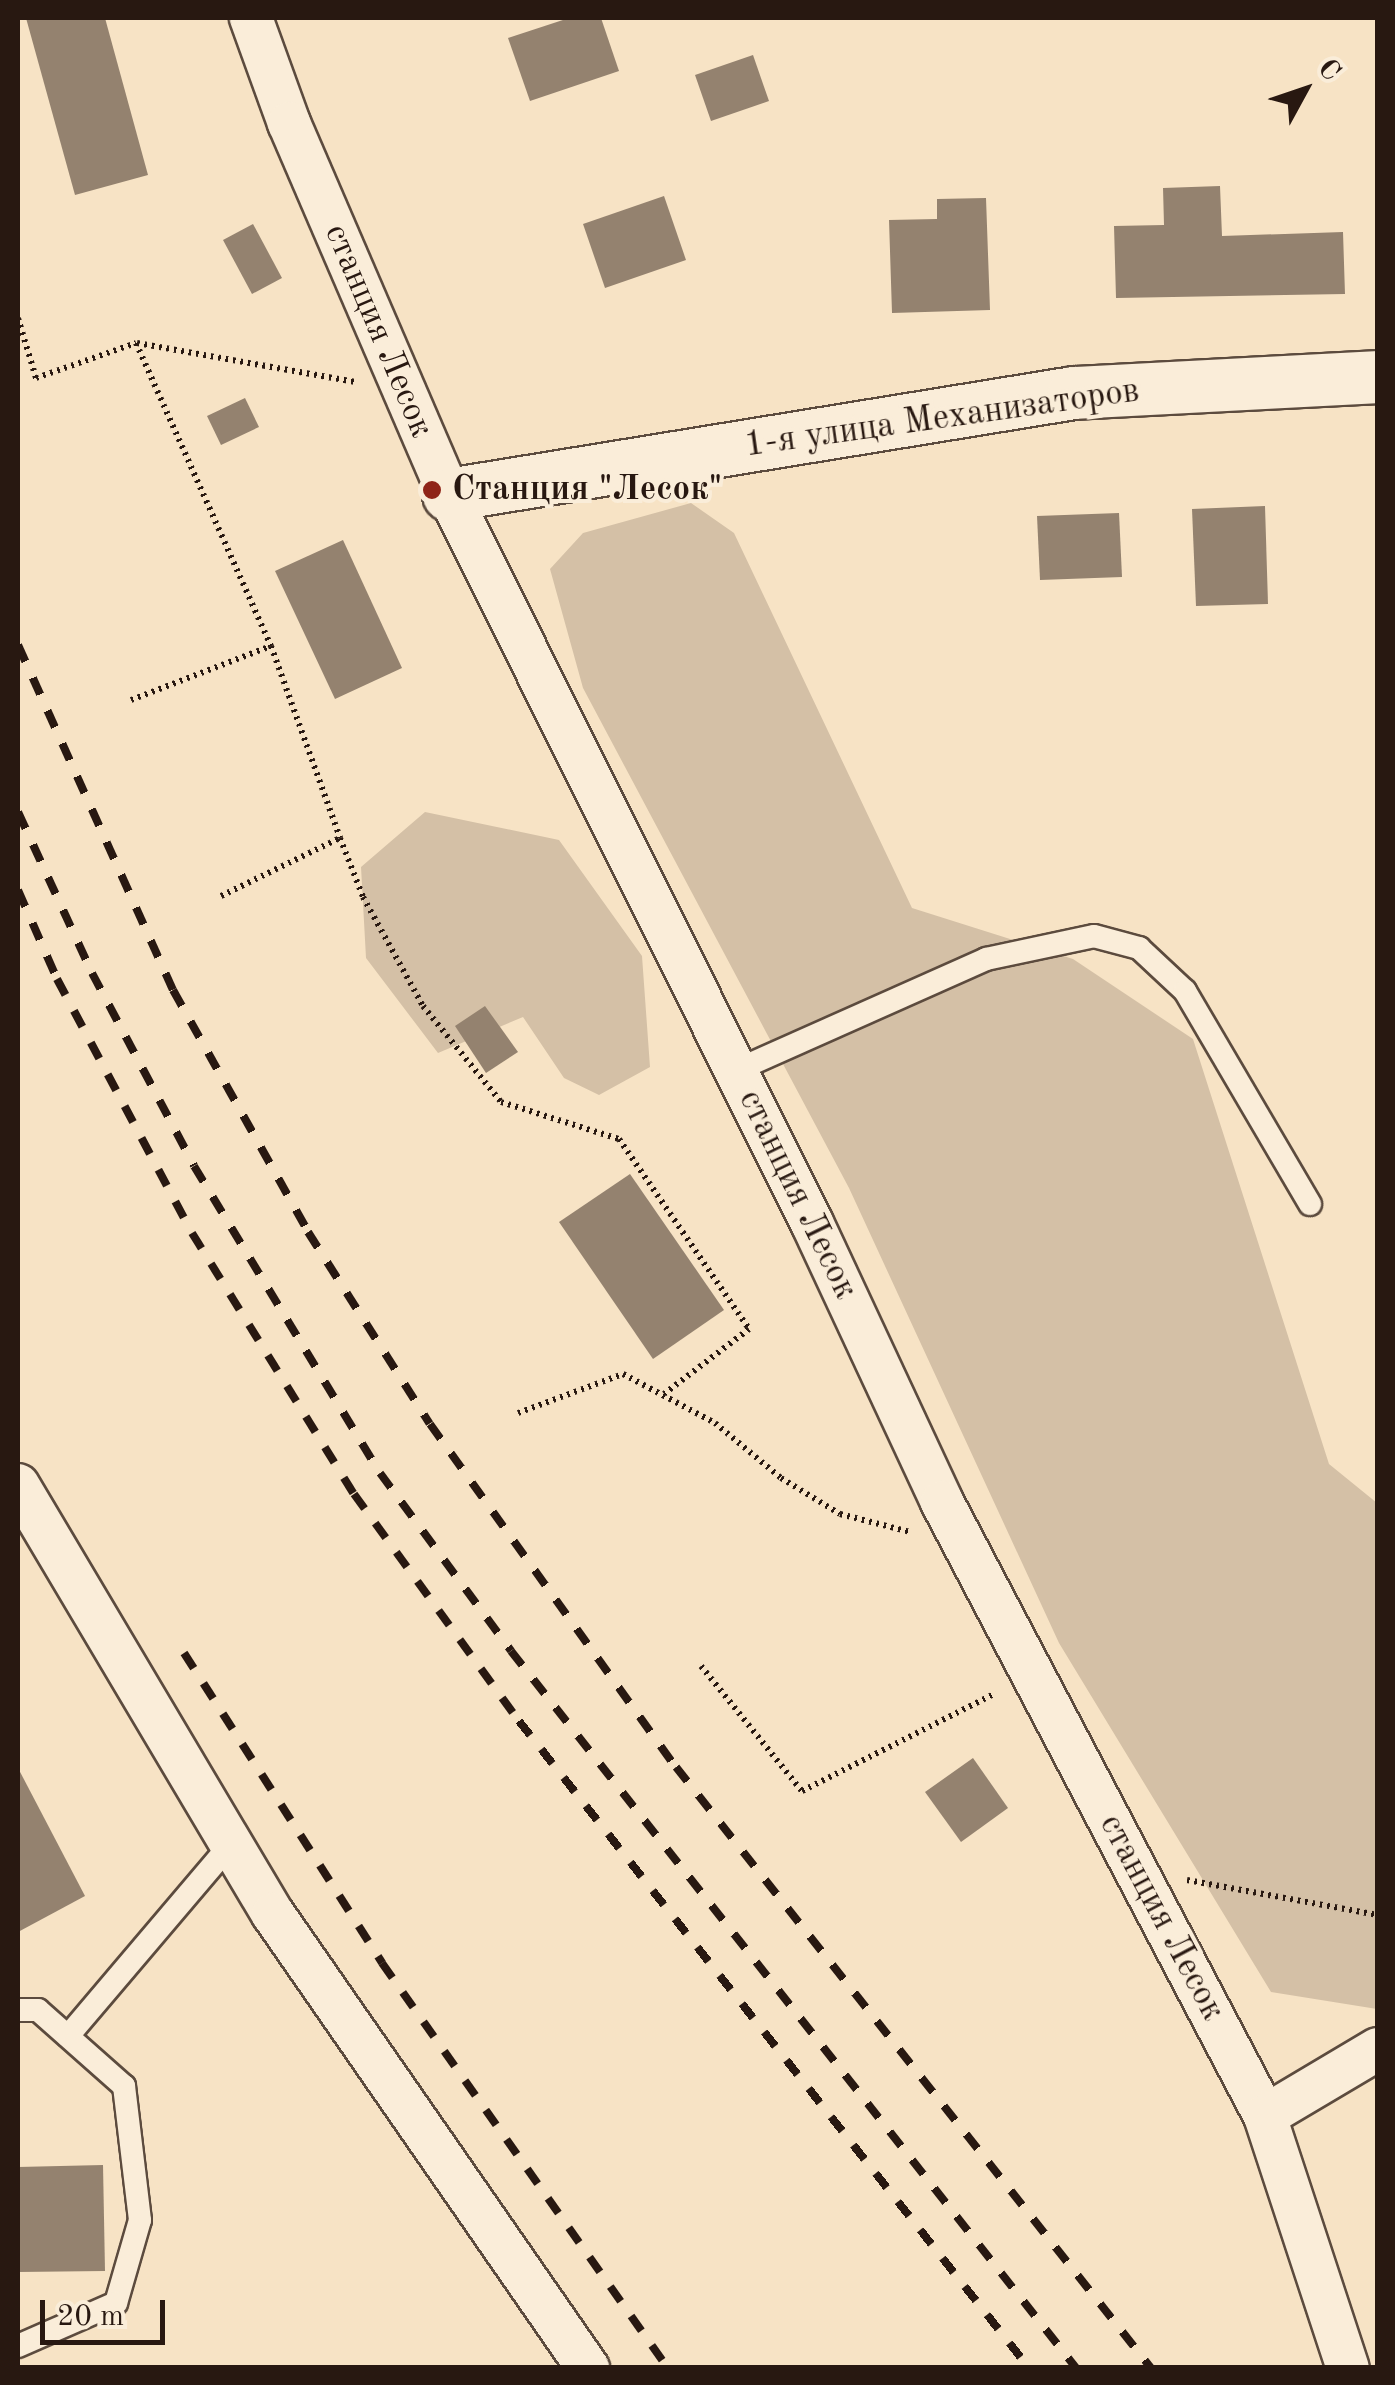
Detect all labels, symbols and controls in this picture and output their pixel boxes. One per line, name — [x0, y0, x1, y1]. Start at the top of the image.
north arrow — [1255, 40, 1355, 140]
text: С — [1311, 55, 1345, 87]
street label: станция Лесок — [314, 218, 442, 444]
street label: 1-я улица Механизаторов — [742, 370, 1142, 468]
place label: Станция "Лесок" — [452, 469, 722, 511]
marker: Станция "Лесок" — [421, 479, 443, 501]
street label: станция Лесок — [728, 1083, 866, 1307]
street label: станция Лесок — [1089, 1808, 1233, 2028]
scale bar — [45, 2280, 170, 2342]
text: 20 m — [57, 2302, 124, 2332]

